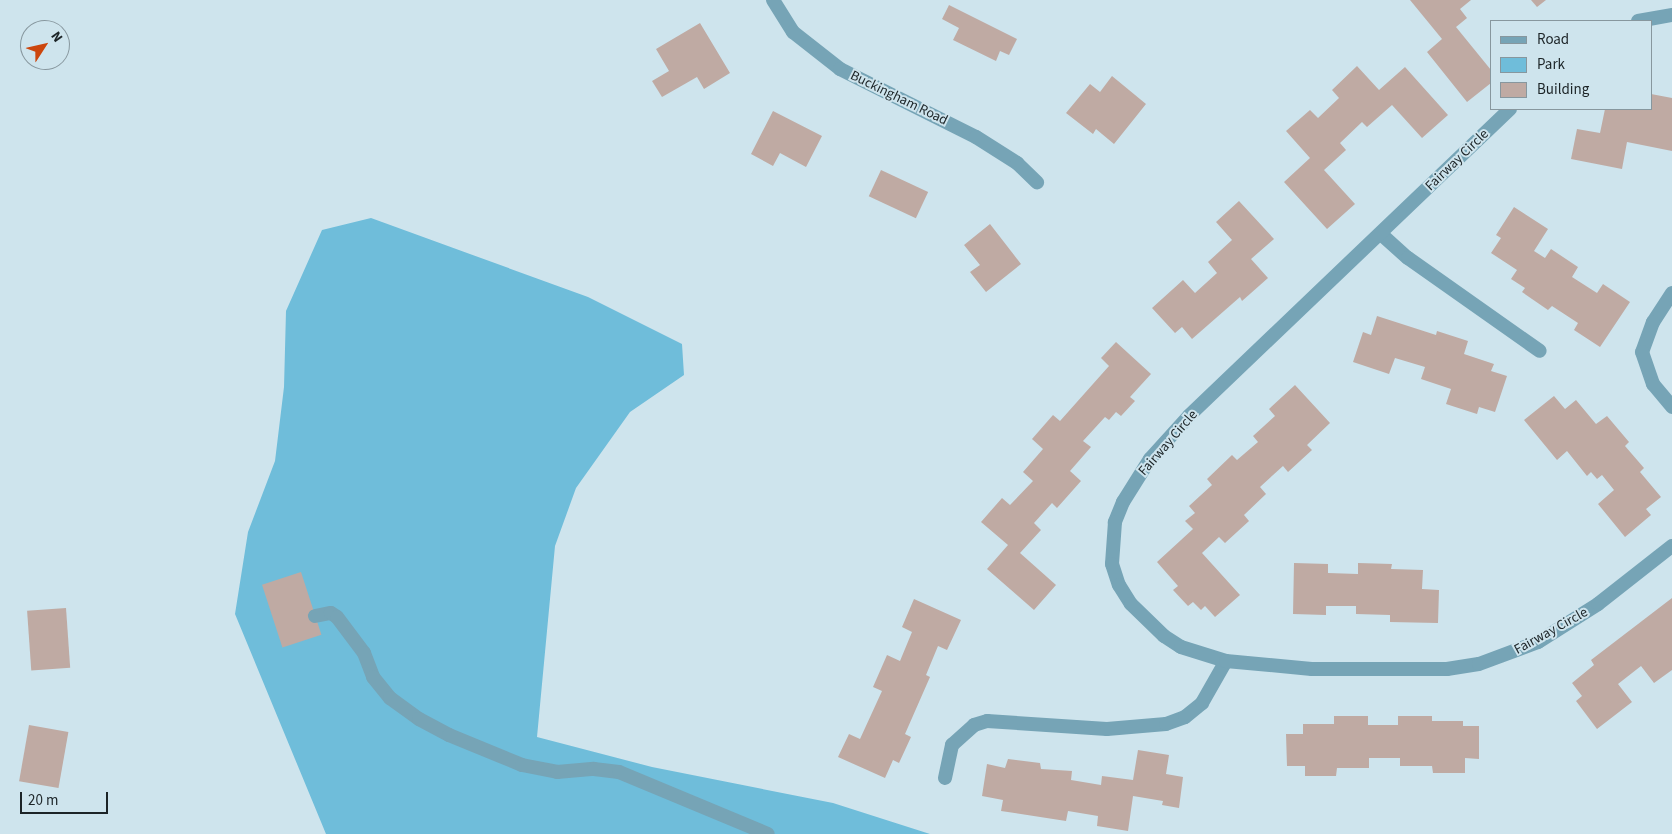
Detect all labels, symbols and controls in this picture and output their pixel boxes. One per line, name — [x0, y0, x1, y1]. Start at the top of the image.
north arrow — [20, 20, 70, 70]
legend — [1490, 20, 1652, 110]
text: N — [46, 27, 67, 47]
text: Road — [1537, 29, 1569, 50]
text: Park — [1537, 54, 1565, 75]
street label: Buckingham Road — [847, 67, 951, 129]
text: Building — [1537, 79, 1589, 100]
street label: Fairway Circle — [1422, 126, 1492, 194]
street label: Fairway Circle — [1135, 407, 1201, 479]
street label: Fairway Circle — [1511, 604, 1591, 658]
scale bar — [22, 782, 110, 814]
text: 20 m — [28, 790, 58, 811]

